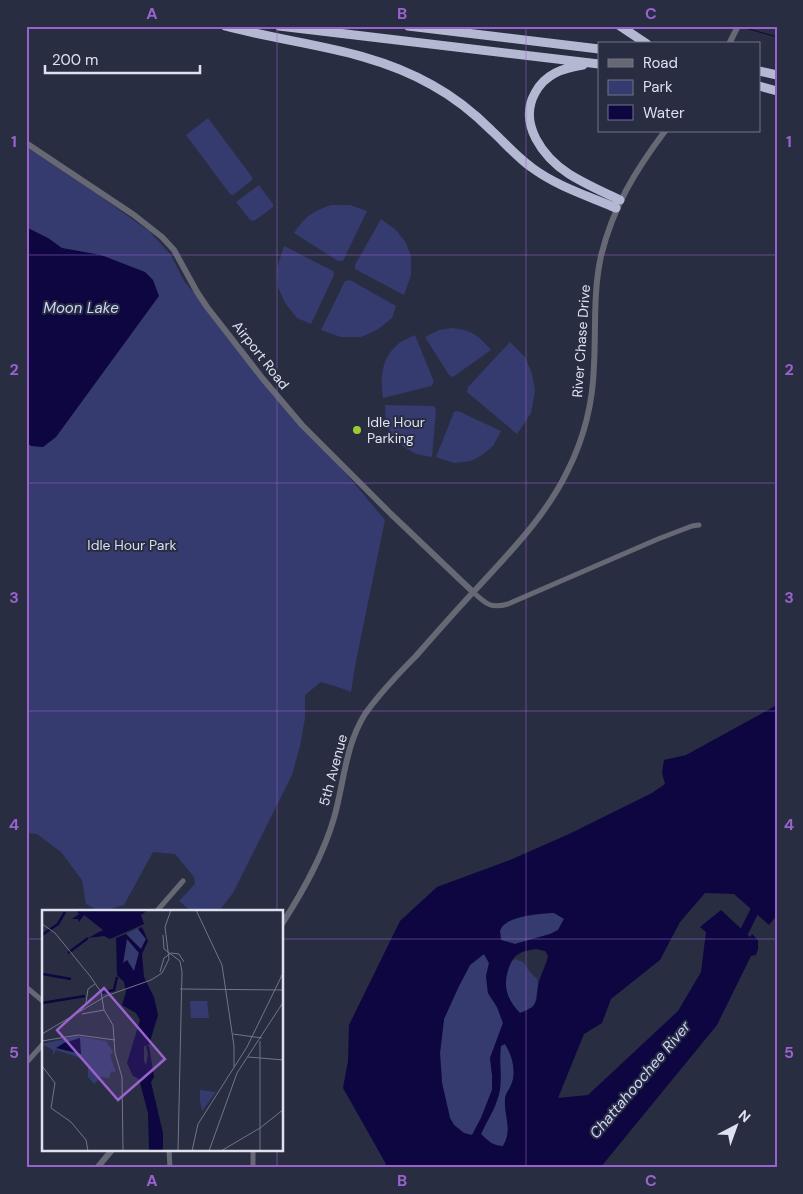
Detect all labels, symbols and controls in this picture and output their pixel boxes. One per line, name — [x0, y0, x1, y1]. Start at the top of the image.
text: A — [146, 3, 158, 24]
text: B — [397, 3, 407, 24]
text: C — [645, 3, 657, 24]
scale bar — [45, 42, 200, 74]
legend — [598, 42, 760, 132]
text: 200 m — [52, 50, 98, 70]
text: Road — [643, 53, 678, 73]
text: Park — [643, 77, 673, 97]
text: Water — [643, 103, 685, 123]
text: 1 — [11, 131, 17, 152]
text: 1 — [786, 131, 792, 152]
street label: River Chase Drive — [568, 284, 594, 398]
water label: Moon Lake — [43, 298, 119, 318]
street label: Airport Road — [229, 317, 293, 393]
text: 2 — [9, 359, 19, 380]
text: 2 — [784, 359, 794, 380]
place label: Idle Hour Parking — [367, 413, 425, 447]
marker: Idle Hour Parking — [351, 424, 363, 436]
park label: Idle Hour Park — [87, 536, 177, 554]
text: 3 — [9, 587, 19, 608]
text: 3 — [784, 587, 794, 608]
street label: 5th Avenue — [315, 732, 351, 808]
text: 4 — [9, 814, 19, 835]
text: 4 — [784, 814, 794, 835]
inset map — [42, 910, 284, 1152]
water label: Chattahoochee River — [585, 1017, 695, 1143]
text: 5 — [9, 1042, 19, 1063]
text: 5 — [784, 1042, 794, 1063]
north arrow — [710, 1102, 760, 1152]
text: N — [735, 1106, 754, 1126]
text: A — [146, 1170, 158, 1191]
text: B — [397, 1170, 407, 1191]
text: C — [645, 1170, 657, 1191]

